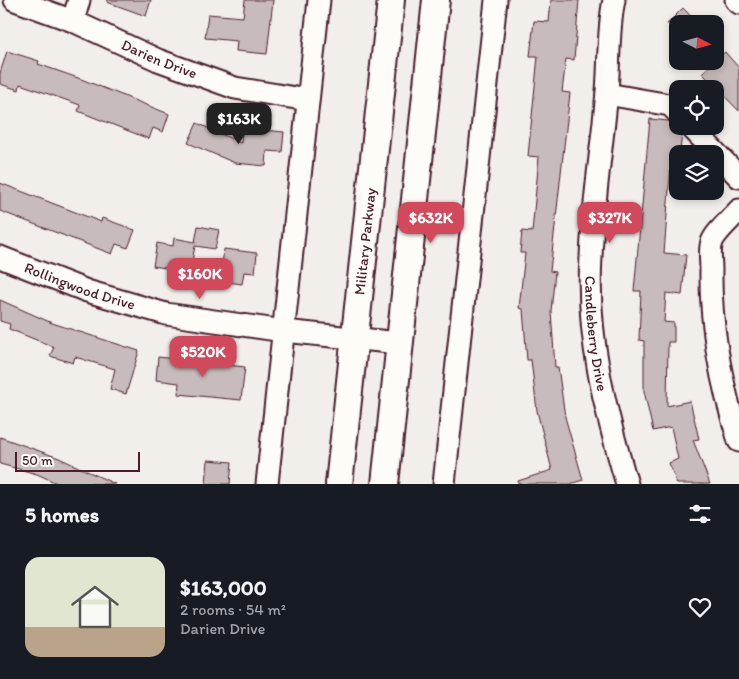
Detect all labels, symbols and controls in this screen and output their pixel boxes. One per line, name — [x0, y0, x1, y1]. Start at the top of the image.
north arrow — [669, 15, 724, 70]
map controls — [669, 15, 724, 200]
street label: Darien Drive — [119, 35, 199, 82]
button: locate — [669, 80, 724, 135]
pin: $163K — [204, 102, 274, 145]
text: $163K — [218, 109, 260, 128]
button: layers — [669, 145, 724, 200]
street label: Military Parkway — [350, 187, 380, 296]
pin: $632K — [396, 202, 466, 244]
pin: $327K — [575, 202, 645, 244]
text: $632K — [409, 208, 453, 227]
text: $327K — [588, 208, 632, 227]
street label: Rollingwood Drive — [22, 258, 137, 314]
pin: $160K — [165, 258, 235, 300]
text: $160K — [178, 264, 222, 283]
street label: Candleberry Drive — [581, 276, 611, 393]
pin: $520K — [168, 336, 238, 378]
text: $520K — [180, 342, 226, 361]
scale bar — [15, 449, 140, 472]
text: 50 m — [22, 452, 53, 469]
icon: filters — [686, 500, 714, 528]
text: 5 homes — [25, 502, 99, 527]
text: $163,000 — [180, 575, 267, 600]
icon: home — [65, 577, 125, 637]
icon: heart — [686, 593, 714, 621]
text: 2 rooms · 54 m² — [180, 600, 286, 619]
text: Darien Drive — [180, 619, 265, 638]

